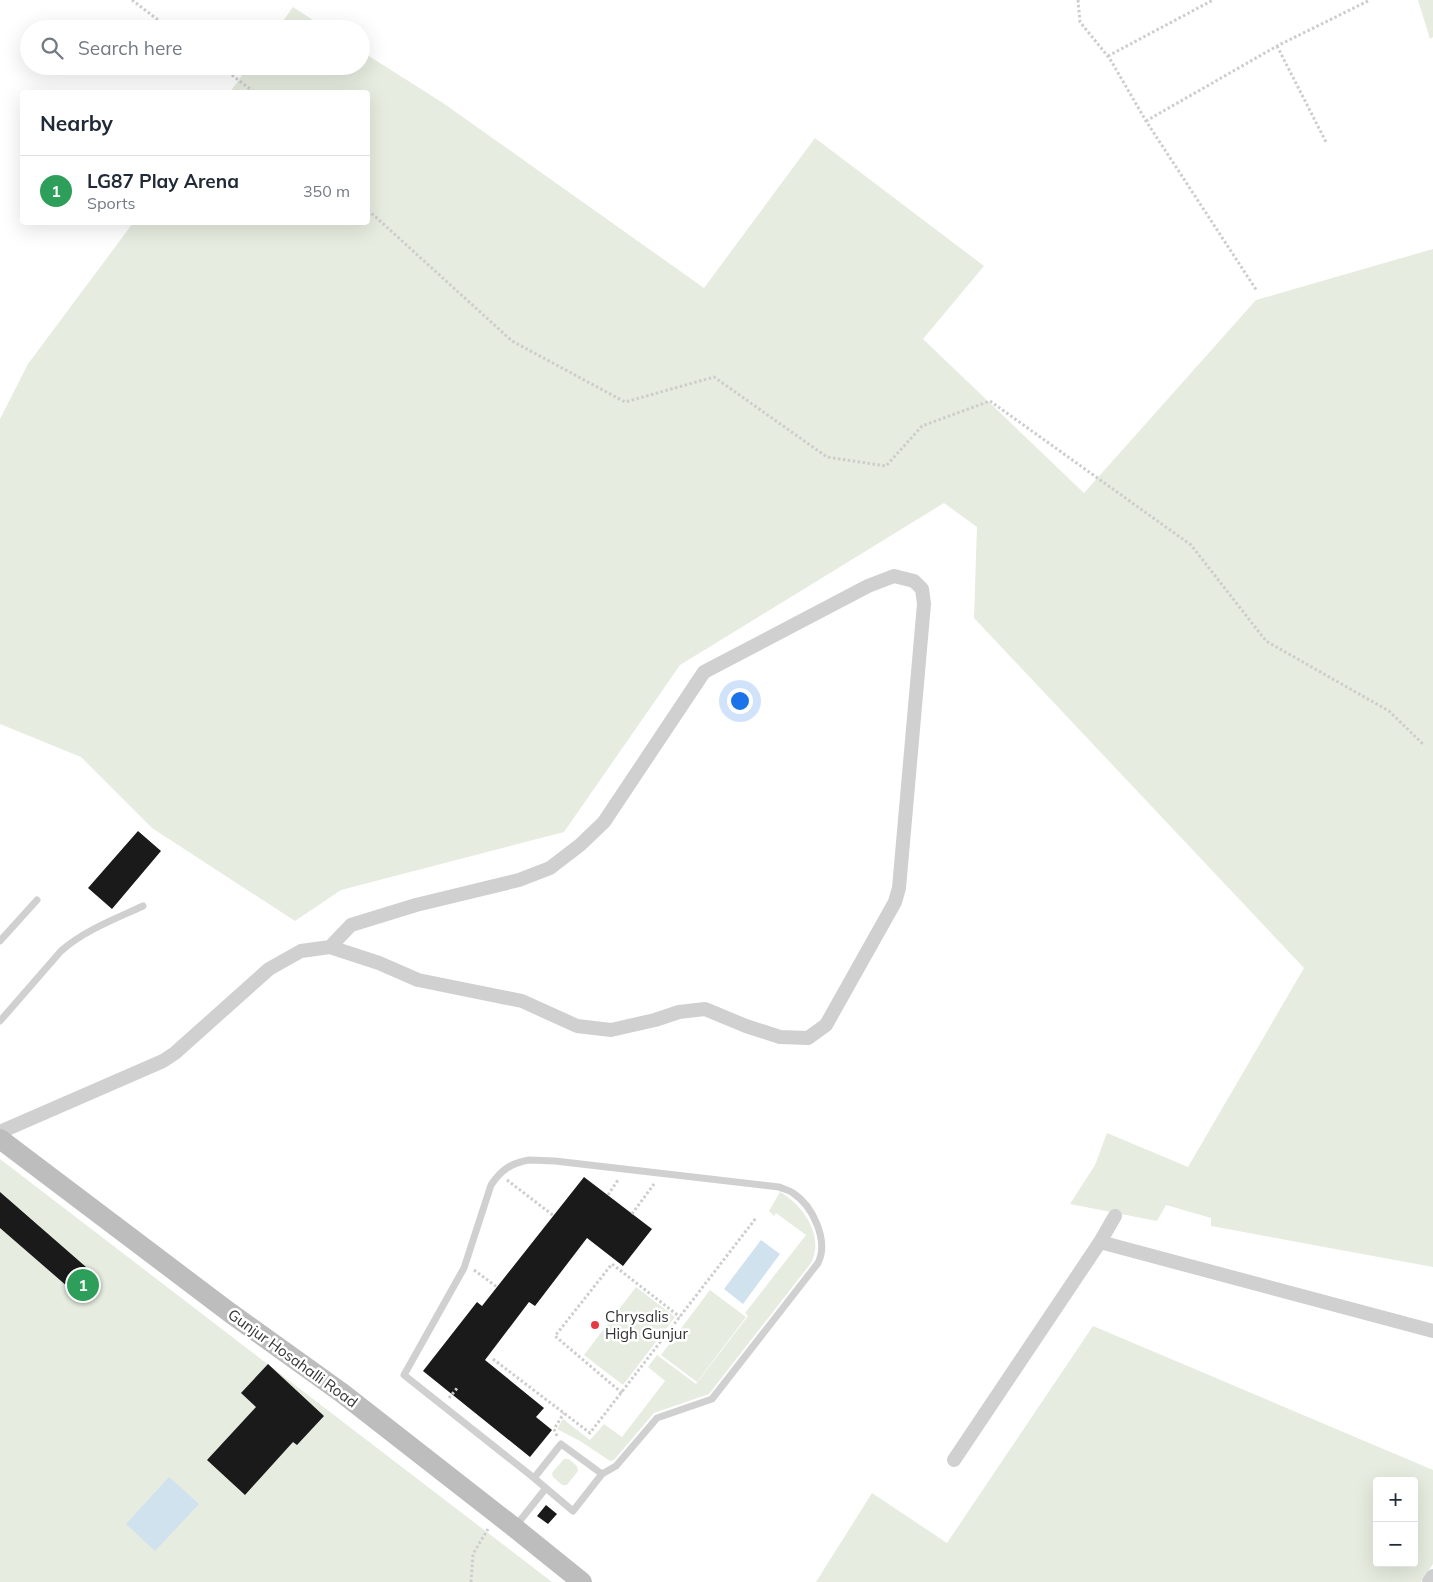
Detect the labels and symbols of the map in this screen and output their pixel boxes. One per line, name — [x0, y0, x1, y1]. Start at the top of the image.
your location — [727, 688, 753, 714]
pin: 1 — [67, 1266, 99, 1304]
street label: Gunjur Hosahalli Road — [224, 1305, 362, 1411]
place label: Chrysalis High Gunjur — [605, 1307, 688, 1343]
marker: Chrysalis High Gunjur — [589, 1319, 601, 1331]

